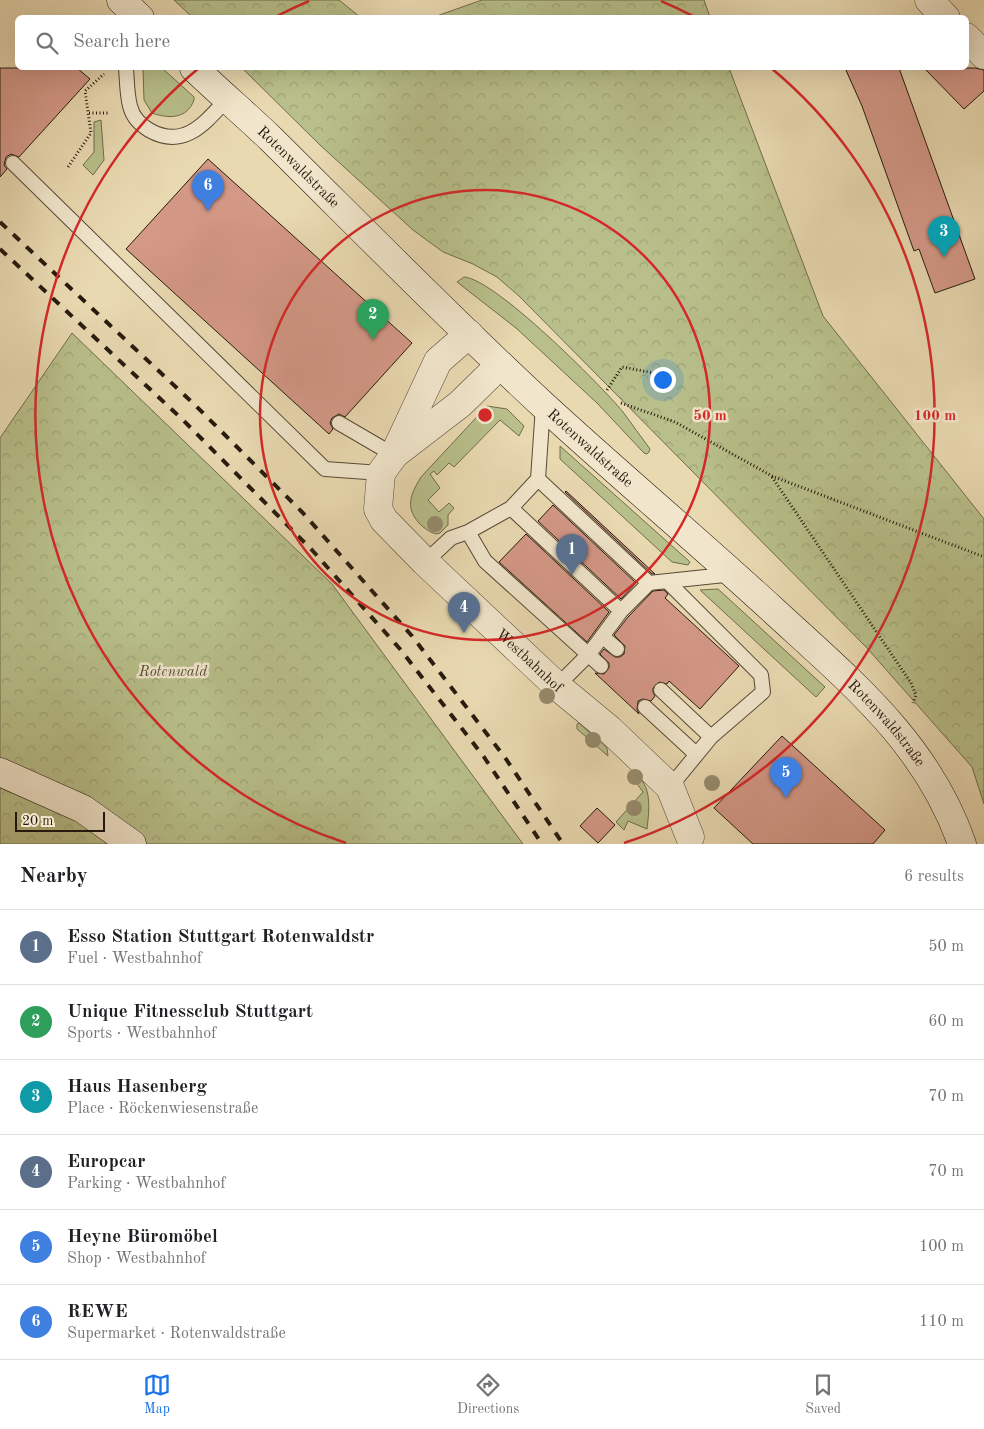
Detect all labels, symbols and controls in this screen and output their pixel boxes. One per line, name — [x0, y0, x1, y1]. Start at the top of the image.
search box — [15, 15, 969, 70]
icon: search — [33, 29, 61, 57]
text: Search here — [73, 33, 170, 52]
street label: Rotenwaldstraße — [254, 124, 342, 212]
pin: 6 — [192, 170, 224, 211]
pin: 3 — [928, 216, 960, 257]
pin: 2 — [357, 299, 389, 340]
your location — [650, 367, 676, 393]
centre of rings — [476, 406, 494, 424]
street label: Rotenwaldstraße — [544, 407, 635, 491]
text: 50 m — [693, 409, 727, 424]
text: 100 m — [914, 409, 956, 424]
pin: 1 — [556, 534, 588, 575]
pin: 4 — [448, 592, 480, 633]
street label: Westbahnhof — [492, 627, 566, 697]
park label: Rotenwald — [138, 665, 208, 680]
street label: Rotenwaldstraße — [845, 678, 927, 770]
pin: 5 — [770, 757, 802, 798]
scale bar — [15, 809, 105, 832]
text: 20 m — [22, 814, 53, 828]
text: Nearby — [20, 866, 88, 887]
text: 6 results — [904, 869, 964, 885]
text: Esso Station Stuttgart Rotenwaldstr — [67, 928, 374, 947]
text: 1 — [31, 939, 41, 955]
text: 50 m — [928, 939, 964, 955]
text: Fuel · Westbahnhof — [67, 951, 202, 967]
text: Unique Fitnessclub Stuttgart — [67, 1003, 313, 1022]
text: 2 — [31, 1014, 41, 1030]
text: 60 m — [928, 1014, 964, 1030]
text: Sports · Westbahnhof — [67, 1026, 217, 1042]
text: Haus Hasenberg — [67, 1078, 207, 1097]
text: 3 — [31, 1089, 41, 1105]
text: 70 m — [928, 1089, 964, 1105]
text: Place · Röckenwiesenstraße — [67, 1101, 258, 1117]
text: Europcar — [67, 1153, 146, 1172]
text: 4 — [31, 1164, 41, 1180]
text: 70 m — [928, 1164, 964, 1180]
text: Parking · Westbahnhof — [67, 1176, 226, 1192]
text: Heyne Büromöbel — [67, 1228, 218, 1247]
text: 5 — [31, 1239, 41, 1255]
text: 100 m — [919, 1239, 964, 1255]
text: Shop · Westbahnhof — [67, 1251, 206, 1267]
text: REWE — [67, 1303, 128, 1322]
text: 6 — [31, 1314, 41, 1330]
text: 110 m — [919, 1314, 964, 1330]
text: Supermarket · Rotenwaldstraße — [67, 1326, 286, 1342]
tab: Map — [143, 1371, 171, 1418]
tab: Directions — [457, 1371, 519, 1418]
tab: Saved — [805, 1371, 841, 1418]

